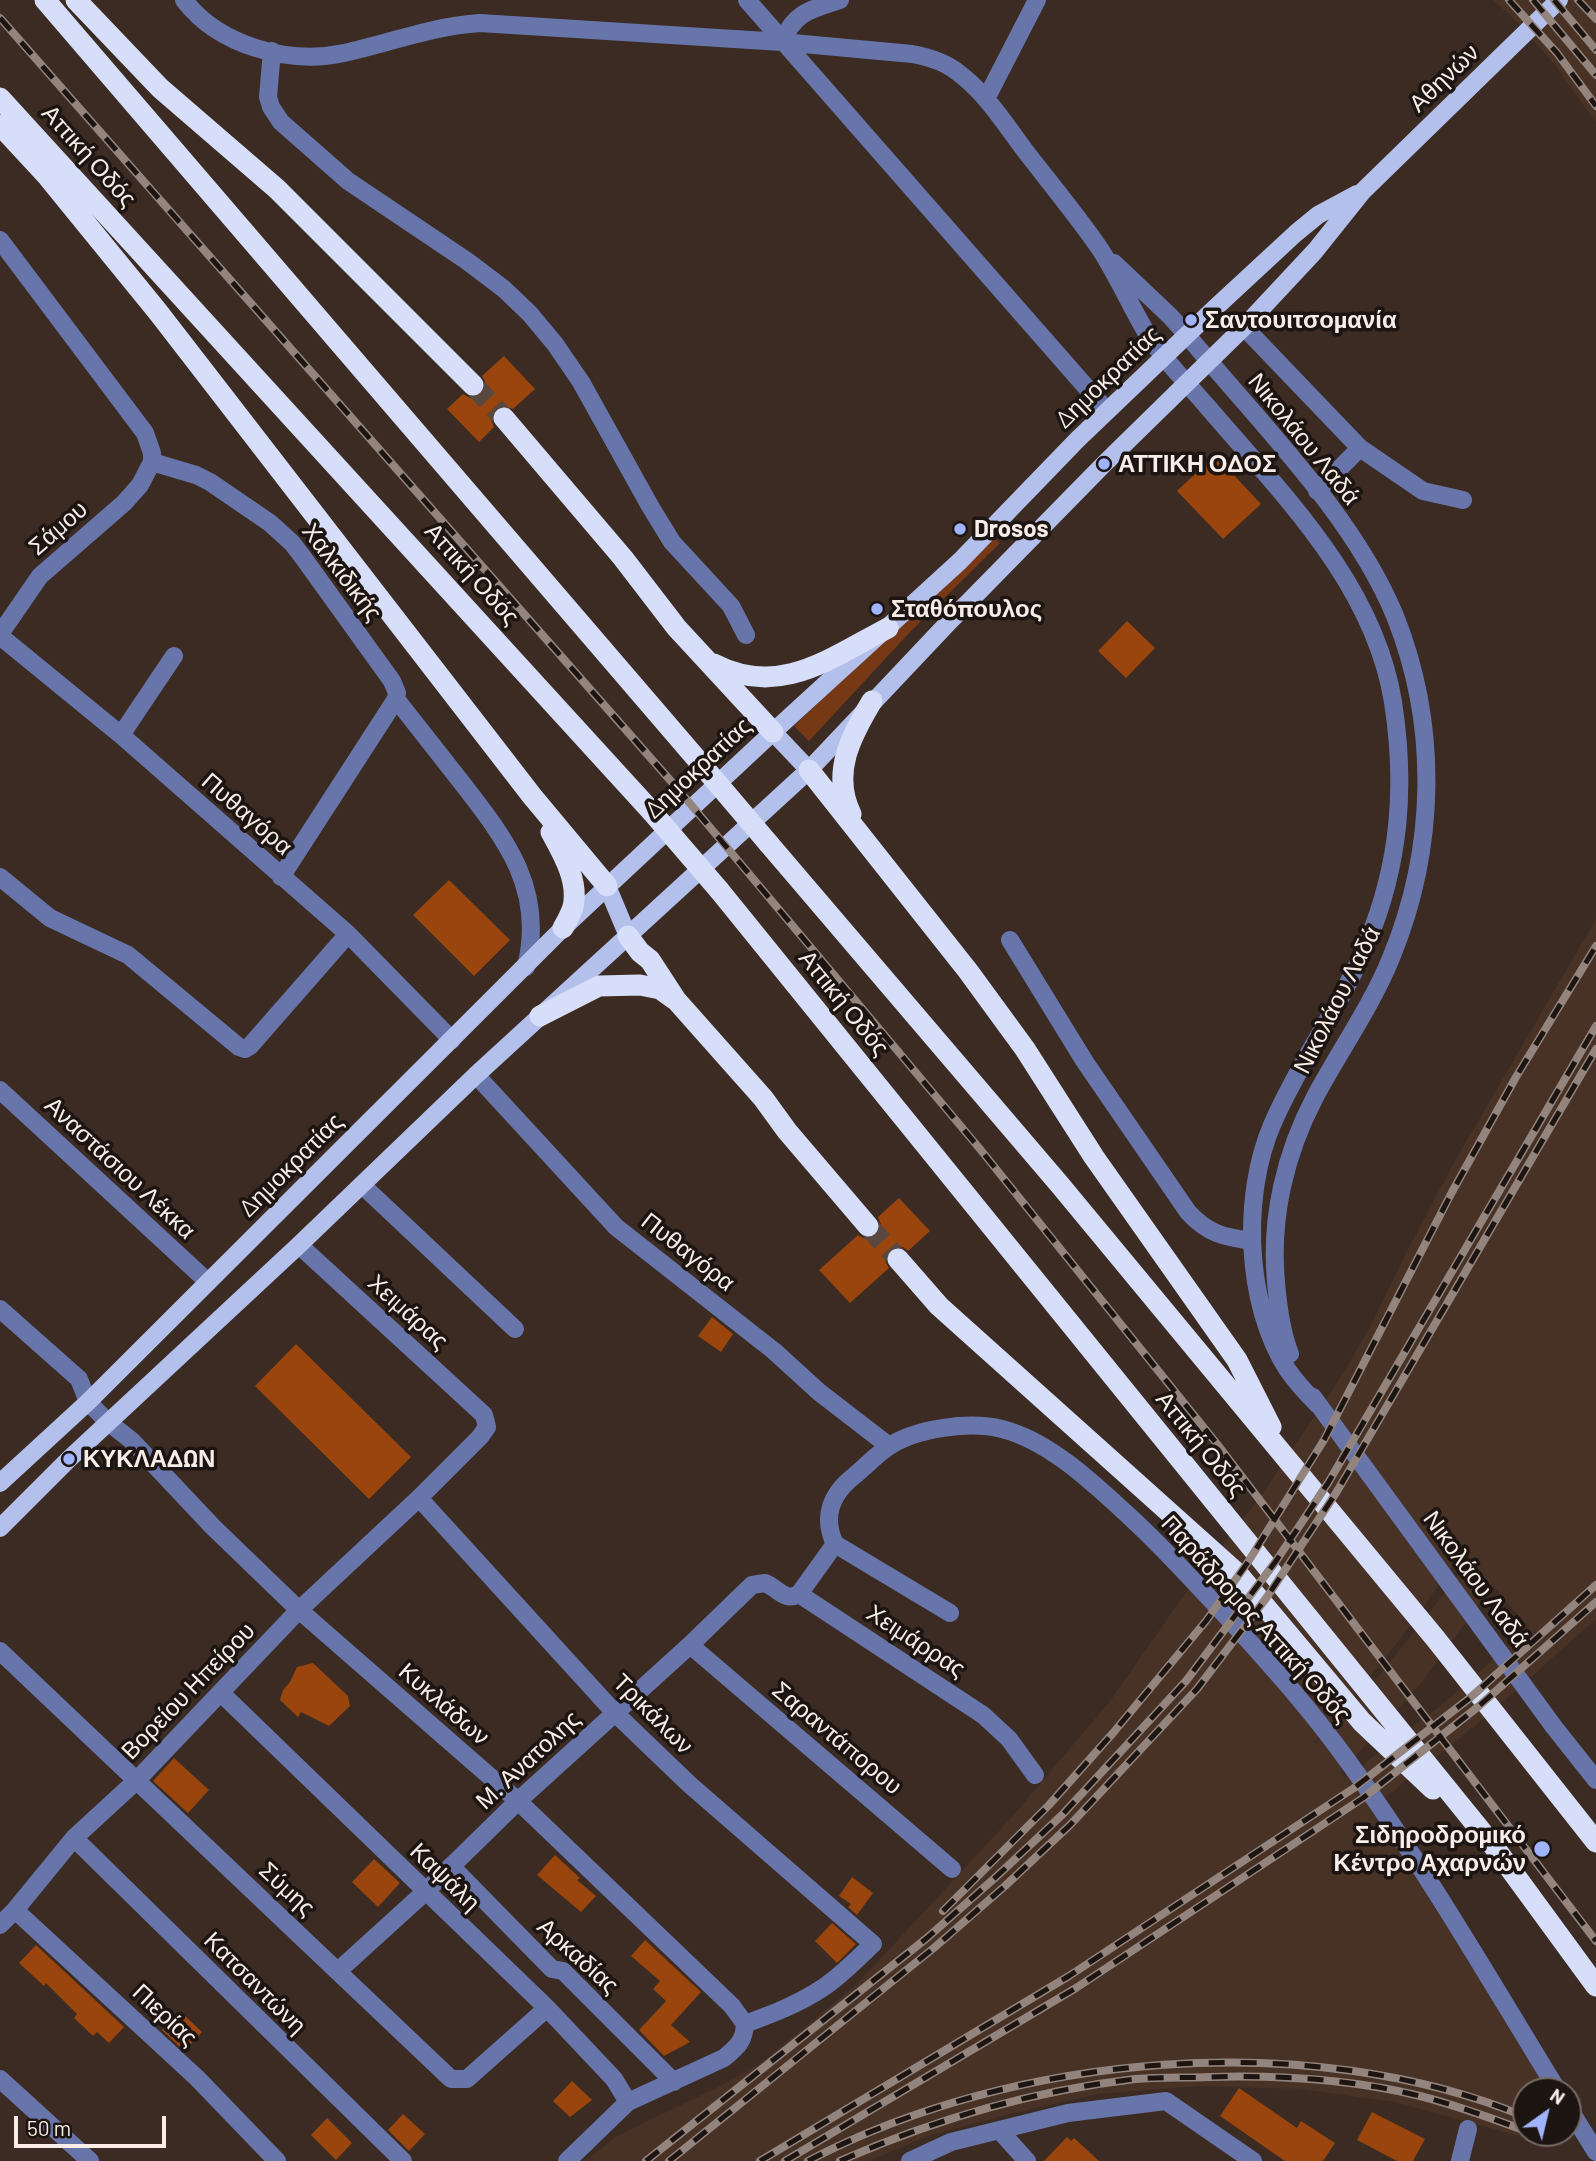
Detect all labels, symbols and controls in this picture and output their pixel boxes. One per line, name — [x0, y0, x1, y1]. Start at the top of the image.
street label: Αθηνών — [1403, 38, 1485, 118]
street label: Αττική Οδός — [36, 99, 142, 213]
place label: Σαντουιτσομανία — [1205, 306, 1397, 334]
marker: Σαντουιτσομανία — [1183, 312, 1199, 328]
street label: Δημοκρατίας — [1049, 320, 1167, 434]
street label: Νικολάου Λαδά — [1242, 367, 1366, 511]
place label: ΑΤΤΙΚΗ ΟΔΟΣ — [1118, 450, 1276, 478]
marker: ΑΤΤΙΚΗ ΟΔΟΣ — [1096, 456, 1112, 472]
street label: Σάμου — [23, 495, 93, 561]
place label: Drosos — [974, 515, 1049, 543]
street label: Χαλκιδικής — [296, 517, 388, 627]
street label: Αττική Οδός — [419, 517, 525, 631]
marker: Drosos — [952, 521, 968, 537]
place label: Σταθόπουλος — [891, 595, 1042, 623]
marker: Σταθόπουλος — [869, 601, 885, 617]
street label: Δημοκρατίας — [639, 711, 757, 825]
street label: Πυθαγόρα — [196, 767, 298, 861]
street label: Νικολάου Λαδά — [1288, 922, 1386, 1078]
street label: Αττική Οδός — [793, 944, 895, 1062]
street label: Αναστάσιου Λέκκα — [39, 1091, 201, 1245]
street label: Δημοκρατίας — [233, 1107, 349, 1223]
street label: Πυθαγόρα — [636, 1207, 740, 1297]
street label: Χειμάρας — [362, 1268, 454, 1356]
street label: Αττική Οδός — [1150, 1385, 1252, 1503]
place label: ΚΥΚΛΑΔΩΝ — [83, 1445, 215, 1473]
marker: ΚΥΚΛΑΔΩΝ — [61, 1451, 77, 1467]
street label: Νικολάου Λαδά — [1417, 1505, 1535, 1653]
street label: Παράδρομος Αττική Οδός — [1155, 1509, 1357, 1729]
street label: Χειμάρρας — [861, 1598, 971, 1684]
street label: Βορείου Ηπείρου — [115, 1617, 261, 1765]
street label: Κυκλάδων — [393, 1657, 495, 1751]
street label: Τρικάλων — [607, 1668, 699, 1760]
street label: Σαραντάπορου — [766, 1675, 908, 1801]
street label: Μ. Ανατολης — [470, 1705, 586, 1815]
place label: Σιδηροδρομικό Κέντρο Αχαρνών — [1334, 1821, 1526, 1877]
street label: Καψάλη — [404, 1837, 486, 1917]
marker: Σιδηροδρομικό Κέντρο Αχαρνών — [1532, 1839, 1552, 1859]
street label: Σύμης — [253, 1856, 321, 1922]
street label: Αρκαδίας — [531, 1912, 625, 2000]
street label: Κατσαντώνη — [198, 1926, 312, 2040]
street label: Πιερίας — [127, 1978, 203, 2052]
north arrow — [1512, 2077, 1582, 2147]
text: N — [1546, 2083, 1570, 2109]
scale bar — [18, 2102, 170, 2146]
text: 50 m — [27, 2115, 71, 2140]

